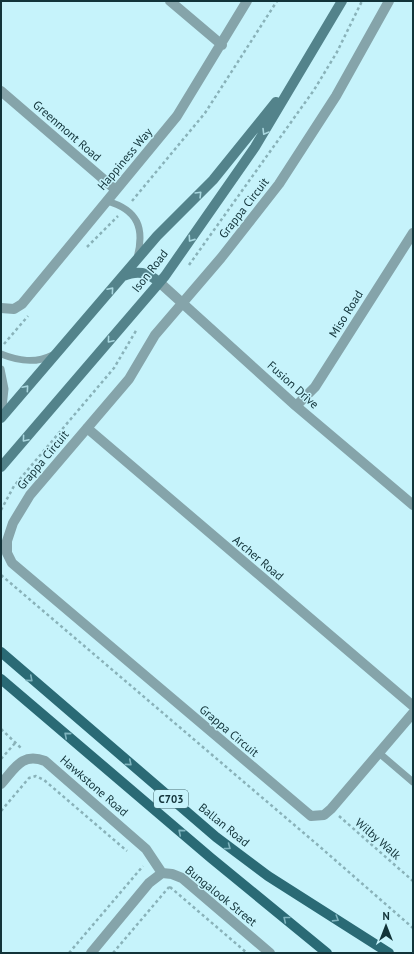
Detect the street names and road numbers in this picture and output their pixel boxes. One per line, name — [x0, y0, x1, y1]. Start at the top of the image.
street label: Greenmont Road — [30, 97, 105, 164]
street label: Happiness Way — [94, 124, 155, 193]
street label: Grappa Circuit — [215, 174, 272, 241]
street label: Ison Road — [128, 246, 171, 295]
street label: Miso Road — [325, 287, 366, 340]
street label: Fusion Drive — [265, 358, 322, 412]
street label: Grappa Circuit — [13, 427, 72, 492]
street label: Archer Road — [230, 532, 287, 583]
street label: Grappa Circuit — [197, 701, 262, 760]
street label: Hawkstone Road — [57, 752, 131, 819]
road number: C703 — [154, 790, 188, 808]
street label: Ballan Road — [196, 800, 253, 850]
street label: Wilby Walk — [352, 815, 404, 863]
street label: Bungalook Street — [182, 862, 260, 929]

